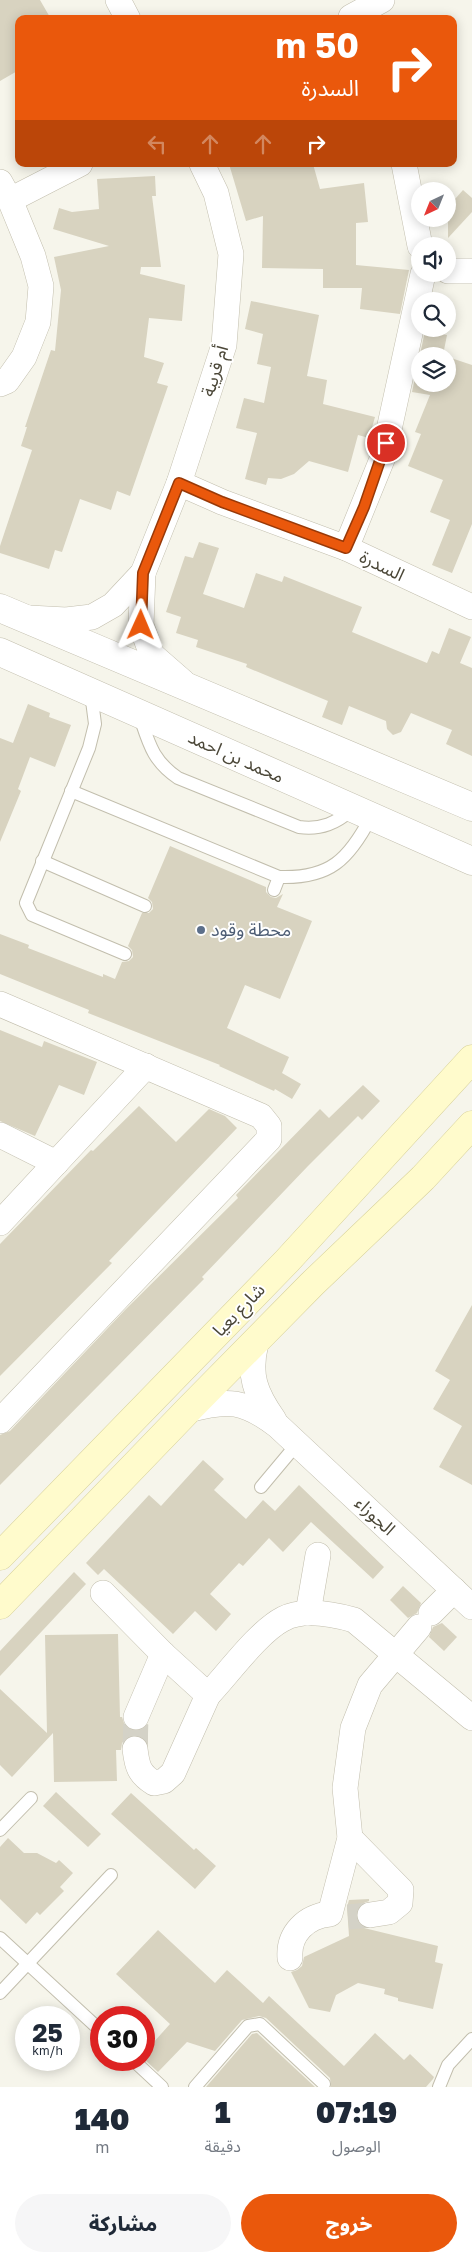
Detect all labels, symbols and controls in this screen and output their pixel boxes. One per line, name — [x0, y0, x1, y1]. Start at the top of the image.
text: 50 m — [275, 24, 359, 66]
icon: right — [377, 35, 442, 100]
text: السدرة — [302, 74, 359, 101]
icon: left — [143, 130, 171, 158]
icon: ahead — [196, 130, 224, 158]
icon: ahead — [249, 130, 277, 158]
icon: right — [302, 130, 330, 158]
north arrow — [411, 182, 456, 228]
map controls — [411, 182, 456, 392]
button: sound — [411, 237, 456, 282]
button: search — [411, 292, 456, 337]
street label: أم قريبة — [196, 342, 236, 400]
button: layers — [411, 347, 456, 392]
pin — [365, 422, 407, 464]
icon: arrive — [372, 429, 400, 457]
street label: السدرة — [356, 545, 408, 586]
position arrow — [114, 598, 166, 650]
street label: محمد بن احمد — [185, 725, 288, 788]
place label: محطة وقود — [211, 918, 291, 941]
marker: محطة وقود — [195, 924, 207, 936]
street label: شارع بعيا — [208, 1278, 272, 1343]
street label: الجوزاء — [350, 1491, 400, 1540]
speed limit sign: 30 — [90, 2006, 155, 2071]
text: 25 — [32, 2017, 63, 2048]
text: km/h — [32, 2043, 63, 2058]
text: 1 — [215, 2094, 231, 2130]
text: 07:19 — [316, 2094, 397, 2130]
text: 140 — [75, 2101, 130, 2137]
text: دقيقة — [204, 2136, 241, 2156]
text: الوصول — [332, 2136, 381, 2156]
text: m — [95, 2137, 109, 2157]
button: مشاركة — [15, 2194, 231, 2252]
button: خروج — [241, 2194, 457, 2252]

